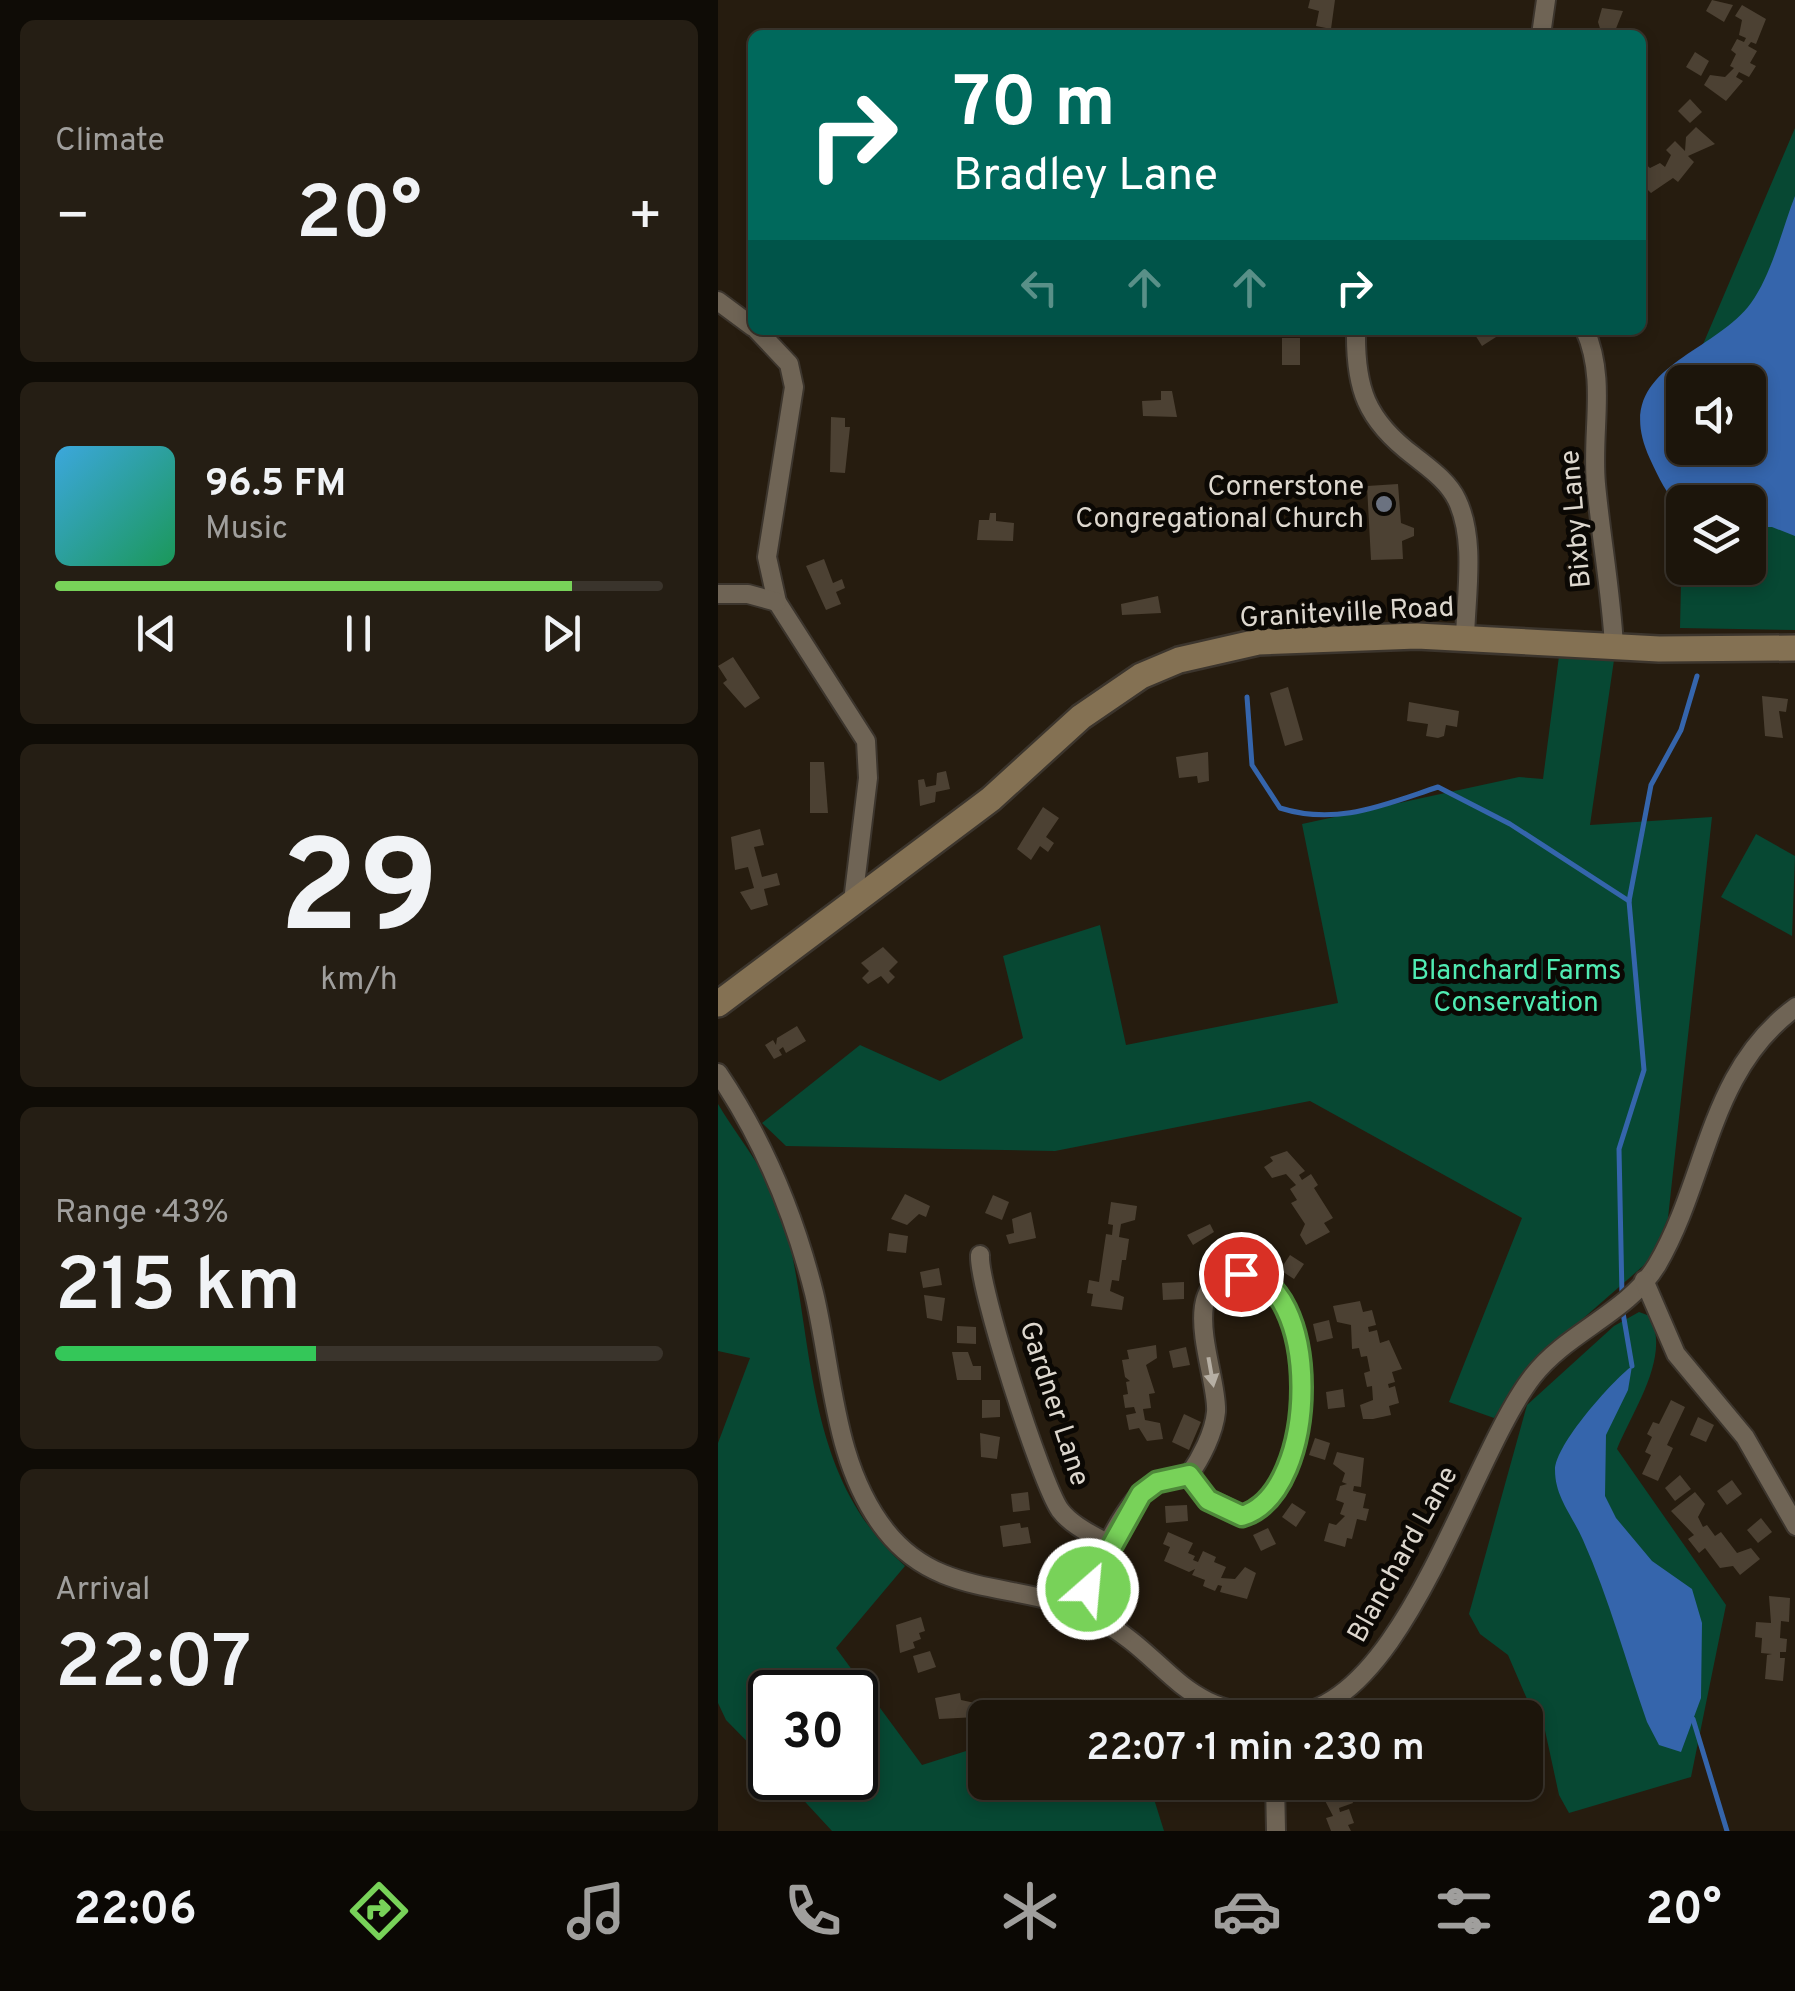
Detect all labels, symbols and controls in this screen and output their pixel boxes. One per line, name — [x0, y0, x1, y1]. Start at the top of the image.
text: 70 m — [953, 62, 1116, 151]
icon: right — [788, 70, 918, 200]
text: Climate — [55, 122, 165, 162]
text: Bradley Lane — [953, 149, 1218, 206]
text: 20° — [296, 170, 422, 265]
text: − — [55, 184, 90, 254]
text: + — [628, 184, 663, 254]
icon: left — [1012, 260, 1067, 315]
icon: ahead — [1117, 260, 1172, 315]
icon: ahead — [1222, 260, 1277, 315]
icon: right — [1327, 260, 1382, 315]
map controls — [1666, 365, 1766, 585]
button: sound — [1666, 365, 1766, 465]
street label: Bixby Lane — [1553, 448, 1601, 590]
text: 96.5 FM — [205, 461, 346, 510]
place label: Cornerstone Congregational Church — [1075, 470, 1364, 538]
button: layers — [1666, 485, 1766, 585]
marker: Cornerstone Congregational Church — [1373, 493, 1395, 515]
text: Music — [205, 510, 288, 550]
street label: Graniteville Road — [1239, 590, 1455, 638]
icon: previous — [129, 606, 184, 661]
icon: pause — [331, 606, 386, 661]
icon: next — [534, 606, 589, 661]
text: 29 — [279, 813, 439, 978]
park label: Blanchard Farms Conservation — [1411, 954, 1621, 1022]
text: km/h — [320, 961, 398, 1001]
text: Range · 43% — [55, 1194, 229, 1234]
pin — [1199, 1232, 1284, 1317]
text: 215 km — [55, 1242, 301, 1337]
icon: arrive — [1214, 1247, 1269, 1302]
street label: Gardner Lane — [1009, 1317, 1097, 1491]
one-way arrow — [1204, 1357, 1219, 1388]
street label: Blanchard Lane — [1341, 1460, 1467, 1650]
position arrow — [1036, 1537, 1140, 1641]
text: Arrival — [55, 1571, 150, 1611]
text: 22:07 — [55, 1619, 252, 1714]
speed limit sign: 30 — [748, 1670, 878, 1800]
text: 22:07 · 1 min · 230 m — [1086, 1725, 1425, 1774]
icon: directions — [344, 1876, 414, 1946]
icon: music — [561, 1876, 631, 1946]
icon: phone — [778, 1876, 848, 1946]
icon: climate — [995, 1876, 1065, 1946]
icon: car — [1212, 1876, 1282, 1946]
icon: filters — [1429, 1876, 1499, 1946]
text: 22:06 — [73, 1883, 197, 1940]
text: 20° — [1646, 1883, 1721, 1940]

